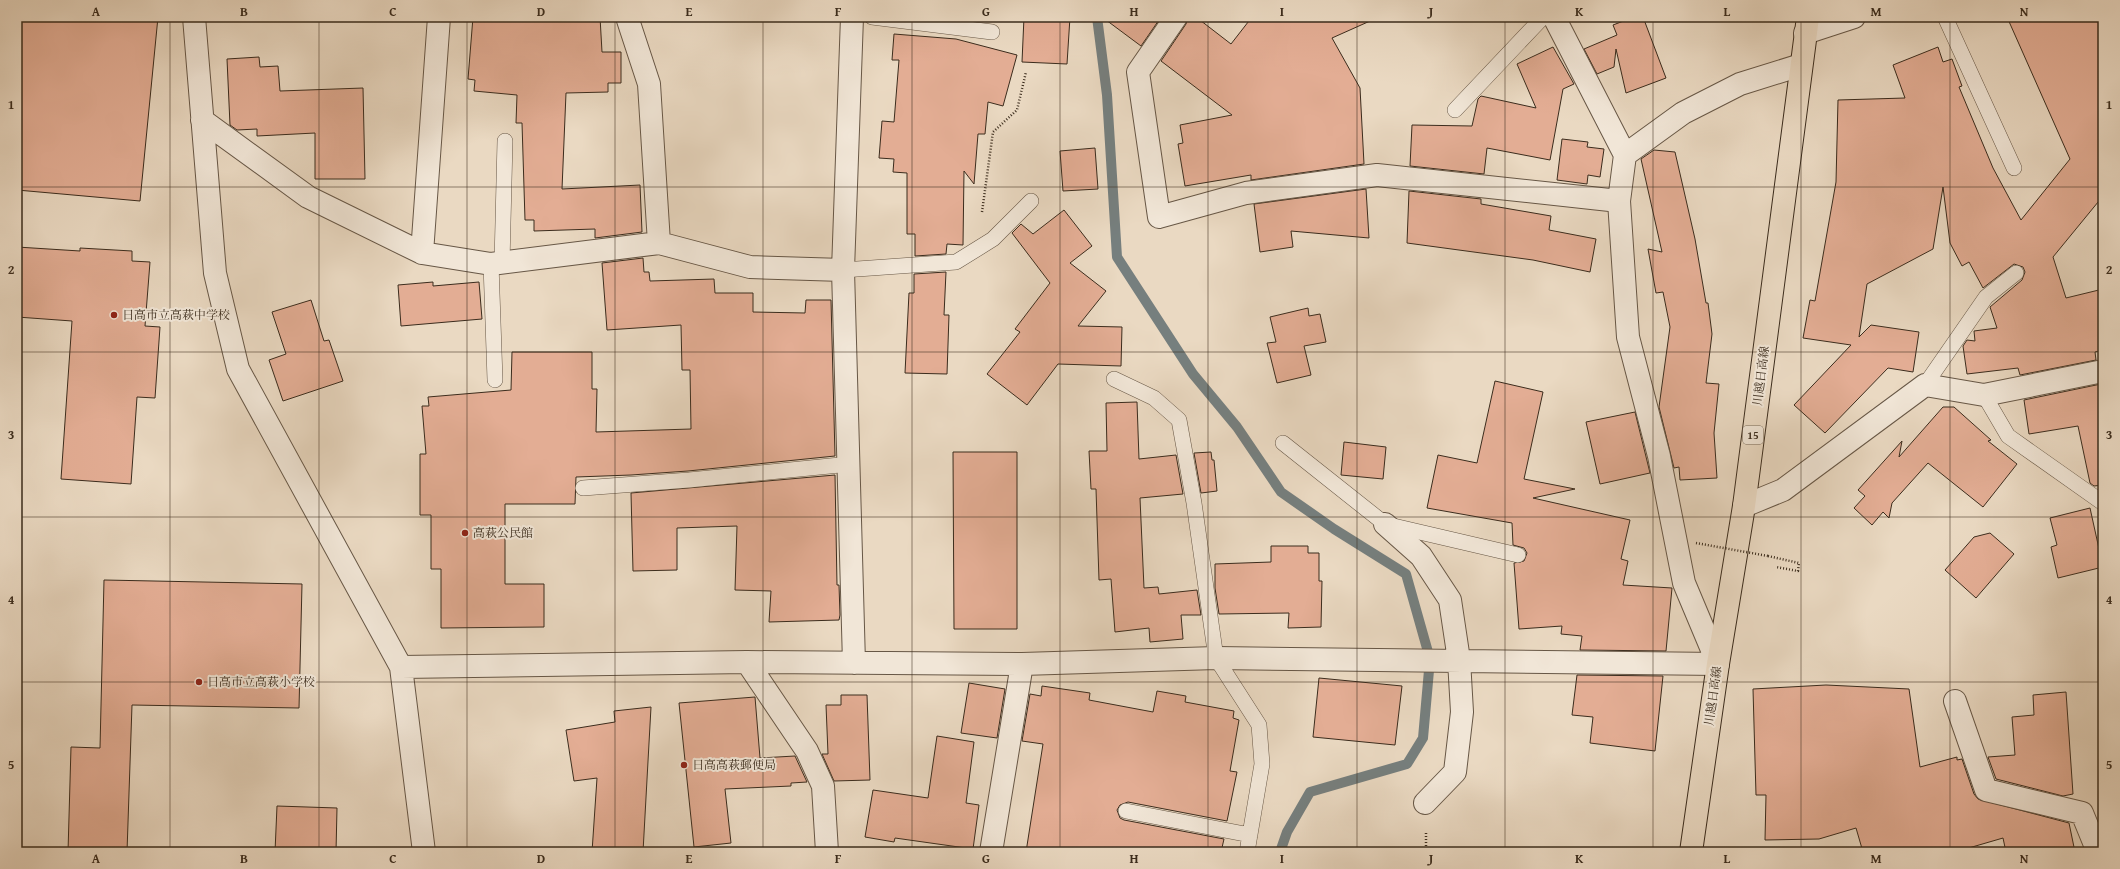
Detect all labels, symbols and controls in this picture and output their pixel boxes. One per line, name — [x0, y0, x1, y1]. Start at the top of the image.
text: A — [92, 2, 101, 21]
text: B — [240, 2, 248, 21]
text: C — [389, 2, 397, 21]
text: D — [537, 2, 545, 21]
text: E — [686, 2, 693, 21]
text: F — [835, 2, 842, 21]
text: G — [982, 2, 990, 21]
text: H — [1129, 2, 1139, 21]
text: I — [1280, 2, 1284, 21]
text: J — [1427, 2, 1434, 21]
text: K — [1575, 2, 1584, 21]
text: L — [1724, 2, 1731, 21]
text: M — [1870, 2, 1882, 21]
text: N — [2020, 2, 2029, 21]
text: 1 — [8, 95, 14, 114]
text: 1 — [2106, 95, 2112, 114]
text: 2 — [8, 260, 15, 279]
text: 2 — [2106, 260, 2113, 279]
place label: 日高市立高萩中学校 — [122, 306, 230, 323]
marker: 日高市立高萩中学校 — [109, 310, 119, 320]
street label: 川越日高線 — [1748, 345, 1773, 407]
text: 3 — [8, 425, 14, 444]
text: 3 — [2106, 425, 2112, 444]
road number: 15 — [1743, 426, 1763, 444]
place label: 高萩公民館 — [473, 524, 533, 541]
marker: 高萩公民館 — [460, 528, 470, 538]
text: 4 — [8, 590, 15, 609]
text: 4 — [2106, 590, 2113, 609]
street label: 川越日高線 — [1700, 665, 1725, 727]
place label: 日高市立高萩小学校 — [207, 673, 315, 690]
marker: 日高市立高萩小学校 — [194, 677, 204, 687]
text: 5 — [8, 755, 15, 774]
text: 5 — [2106, 755, 2113, 774]
place label: 日高高萩郵便局 — [692, 756, 776, 773]
marker: 日高高萩郵便局 — [679, 760, 689, 770]
text: A — [92, 849, 101, 868]
text: B — [240, 849, 248, 868]
text: C — [389, 849, 397, 868]
text: D — [537, 849, 545, 868]
text: E — [686, 849, 693, 868]
text: F — [835, 849, 842, 868]
text: G — [982, 849, 990, 868]
text: H — [1129, 849, 1139, 868]
text: I — [1280, 849, 1284, 868]
text: J — [1427, 849, 1434, 868]
text: K — [1575, 849, 1584, 868]
text: L — [1724, 849, 1731, 868]
text: M — [1870, 849, 1882, 868]
text: N — [2020, 849, 2029, 868]

